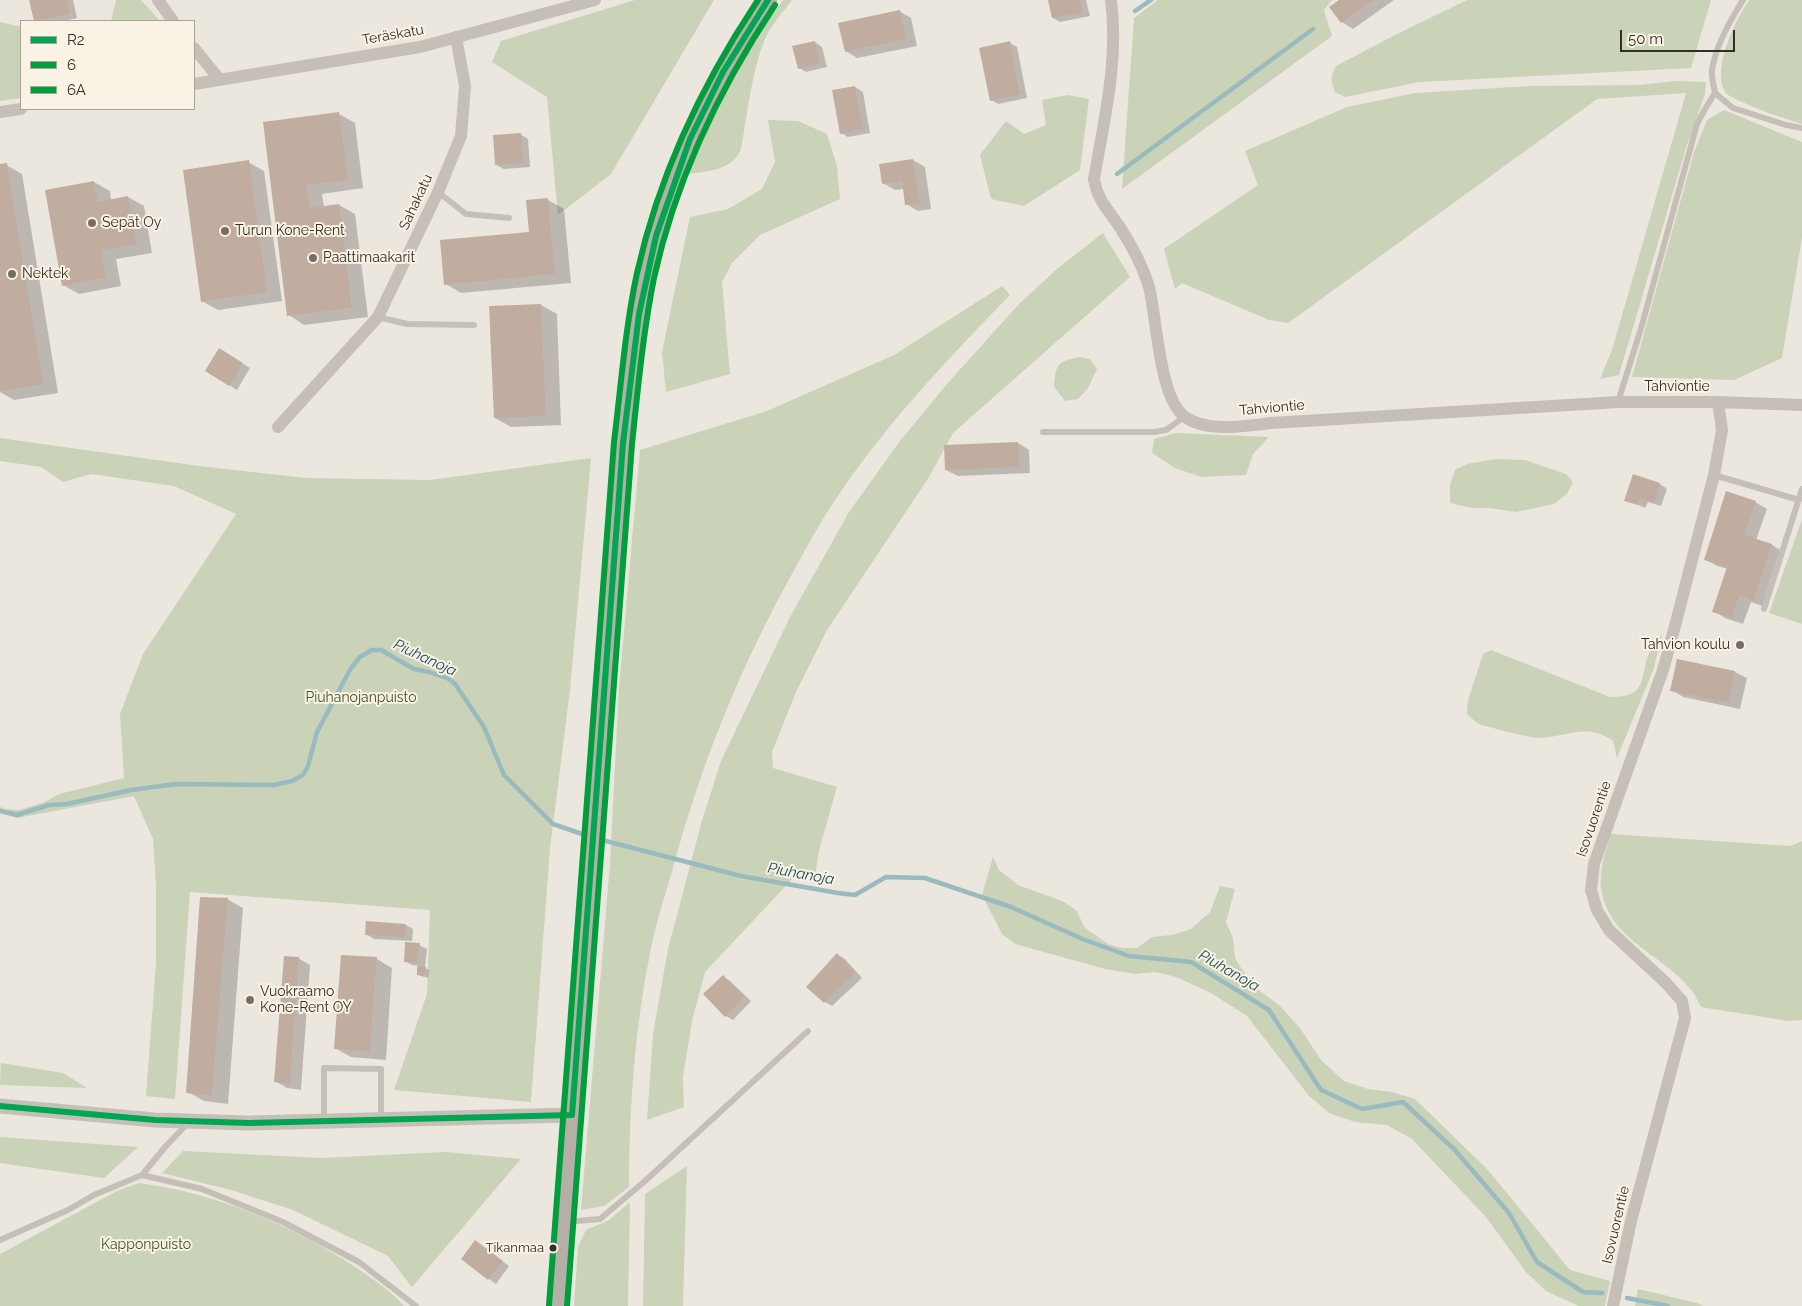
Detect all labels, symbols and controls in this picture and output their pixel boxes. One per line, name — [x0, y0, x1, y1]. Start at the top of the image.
legend — [20, 20, 195, 110]
scale bar — [1622, 20, 1737, 52]
street label: Teräskatu — [361, 21, 425, 49]
text: 50 m — [1628, 30, 1663, 48]
text: R2 — [67, 31, 85, 49]
text: 6 — [67, 56, 76, 74]
text: 6A — [67, 81, 86, 99]
street label: Sahakatu — [396, 171, 436, 233]
place label: Sepät Oy — [102, 215, 161, 231]
marker: Sepät Oy — [86, 217, 98, 229]
place label: Turun Kone-Rent — [235, 223, 345, 239]
marker: Turun Kone-Rent — [219, 225, 231, 237]
place label: Paattimaakarit — [323, 250, 415, 266]
marker: Paattimaakarit — [307, 252, 319, 264]
place label: Nektek — [22, 266, 69, 282]
marker: Nektek — [6, 268, 18, 280]
street label: Tahviontie — [1644, 379, 1710, 395]
street label: Tahviontie — [1239, 397, 1305, 419]
water label: Piuhanoja — [391, 636, 459, 680]
place label: Tahvion koulu — [1641, 637, 1730, 653]
marker: Tahvion koulu — [1734, 639, 1746, 651]
park label: Piuhanojanpuisto — [306, 690, 416, 706]
street label: Isovuorentie — [1573, 779, 1615, 859]
water label: Piuhanoja — [766, 859, 836, 889]
water label: Piuhanoja — [1195, 946, 1263, 996]
place label: Vuokraamo Kone-Rent OY — [260, 984, 352, 1016]
marker: Vuokraamo Kone-Rent OY — [244, 994, 256, 1006]
street label: Isovuorentie — [1599, 1184, 1633, 1266]
park label: Kapponpuisto — [101, 1237, 191, 1253]
place label: Tikanmaa — [486, 1240, 544, 1256]
marker: Tikanmaa — [548, 1243, 558, 1253]

